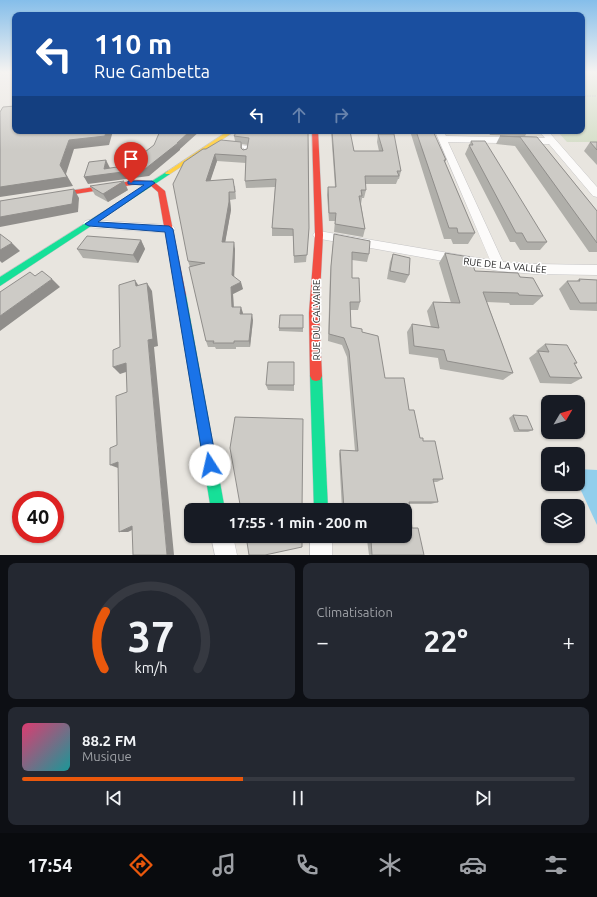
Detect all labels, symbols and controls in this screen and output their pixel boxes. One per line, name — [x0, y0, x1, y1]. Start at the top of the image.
icon: left — [28, 28, 80, 80]
text: 110 m — [94, 28, 172, 59]
text: Rue Gambetta — [94, 61, 210, 81]
icon: left — [246, 104, 268, 126]
icon: ahead — [288, 104, 310, 126]
icon: right — [330, 104, 352, 126]
pin — [114, 142, 148, 183]
icon: arrive — [120, 148, 142, 170]
street label: RUE DE LA VALLÉE — [463, 255, 548, 275]
street label: RUE DU CALVAIRE — [311, 279, 322, 360]
north arrow — [541, 395, 585, 439]
map controls — [541, 395, 585, 543]
position arrow — [189, 444, 231, 486]
button: sound — [541, 447, 585, 491]
speed limit sign: 40 — [12, 491, 64, 543]
button: layers — [541, 499, 585, 543]
text: 17:55 · 1 min · 200 m — [229, 514, 367, 531]
text: Climatisation — [317, 605, 393, 619]
text: 37 — [128, 613, 175, 660]
text: 22° — [424, 624, 468, 658]
text: − — [317, 629, 329, 654]
text: + — [563, 629, 575, 654]
text: km/h — [135, 660, 168, 676]
text: 88.2 FM — [82, 732, 136, 749]
text: Musique — [82, 749, 132, 763]
icon: previous — [103, 787, 125, 809]
icon: pause — [287, 787, 309, 809]
icon: next — [472, 787, 494, 809]
icon: directions — [127, 851, 155, 879]
icon: music — [210, 851, 238, 879]
icon: phone — [293, 851, 321, 879]
icon: climate — [376, 851, 404, 879]
icon: car — [459, 851, 487, 879]
icon: filters — [542, 851, 570, 879]
text: 17:54 — [27, 855, 72, 875]

